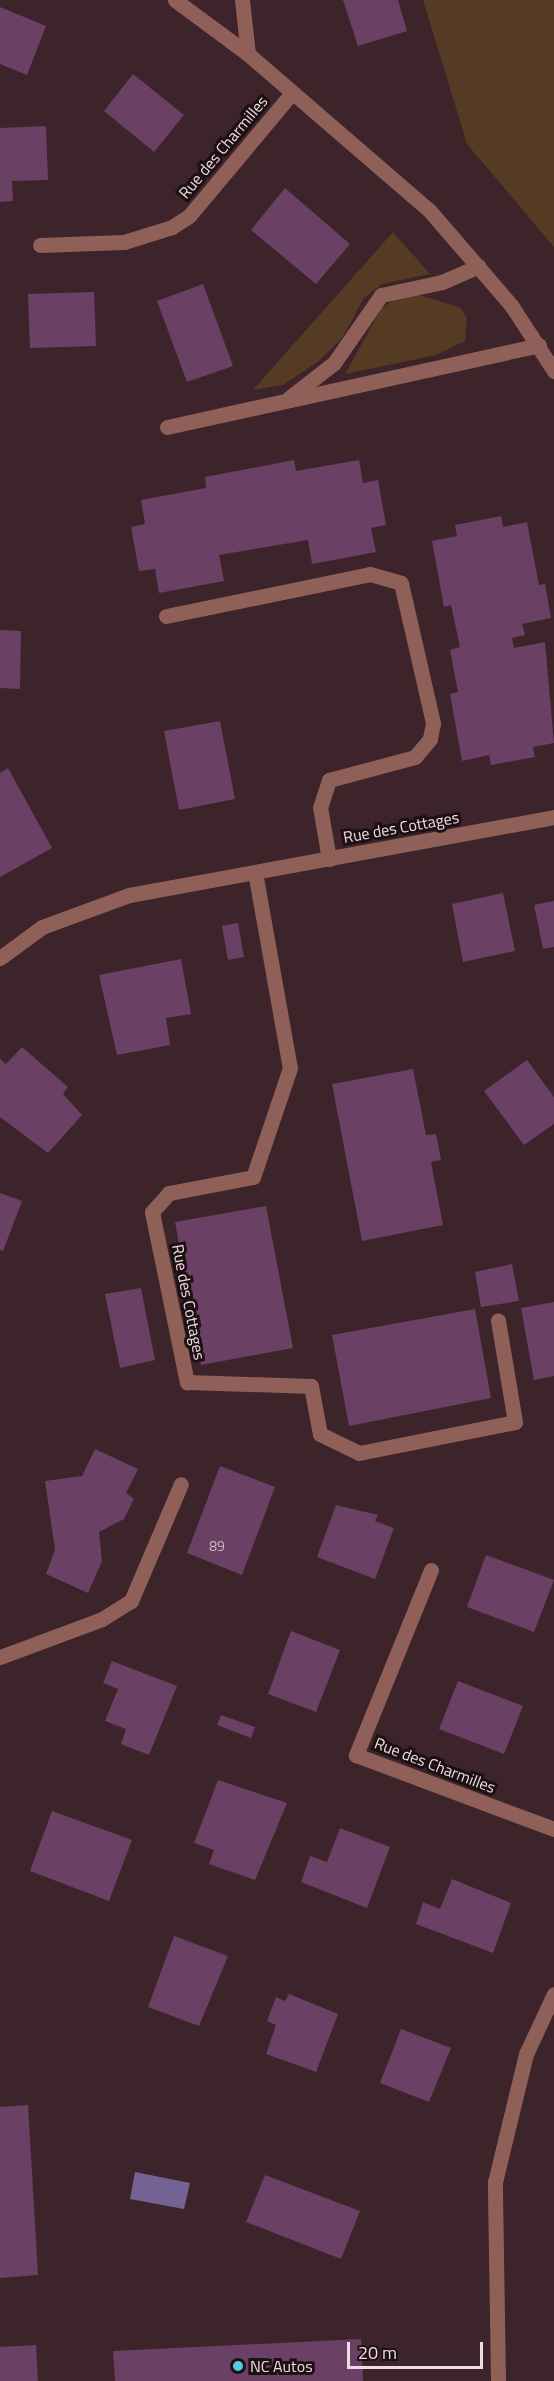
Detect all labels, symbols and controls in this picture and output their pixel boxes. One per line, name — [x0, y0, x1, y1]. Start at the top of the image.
street label: Rue des Charmilles — [174, 92, 272, 202]
street label: Rue des Cottages — [342, 807, 460, 847]
street label: Rue des Cottages — [168, 1243, 210, 1361]
house number: 89 — [209, 1538, 225, 1554]
street label: Rue des Charmilles — [372, 1733, 498, 1797]
scale bar — [350, 2330, 486, 2368]
text: 20 m — [358, 2339, 397, 2366]
place label: NC Autos — [250, 2356, 313, 2376]
marker: NC Autos — [231, 2359, 245, 2373]

